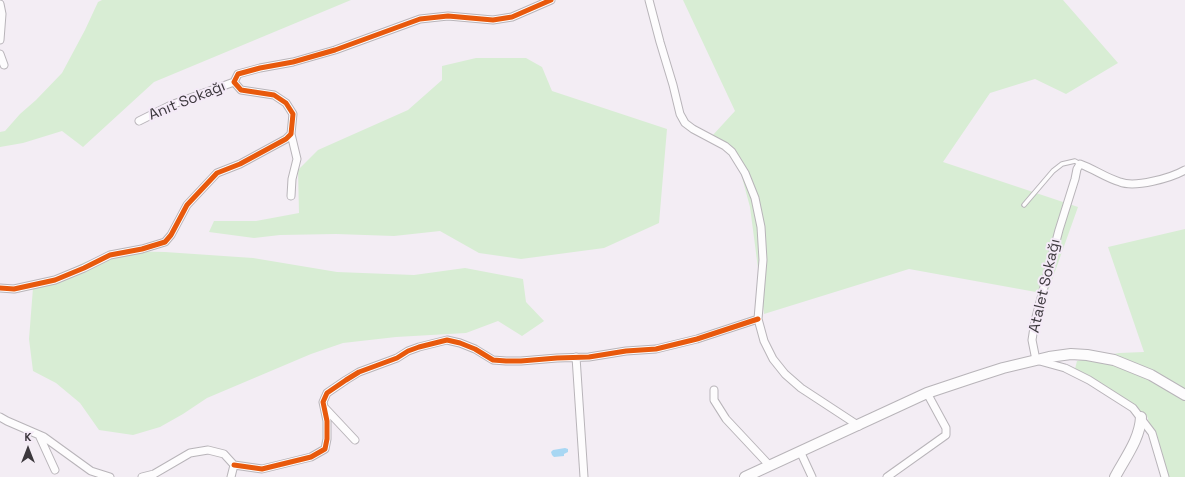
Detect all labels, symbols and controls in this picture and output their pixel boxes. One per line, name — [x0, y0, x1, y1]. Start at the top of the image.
street label: Anıt Sokağı — [146, 77, 228, 125]
street label: Atalet Sokağı — [1025, 237, 1065, 335]
north arrow — [8, 429, 48, 469]
text: K — [25, 430, 31, 444]

